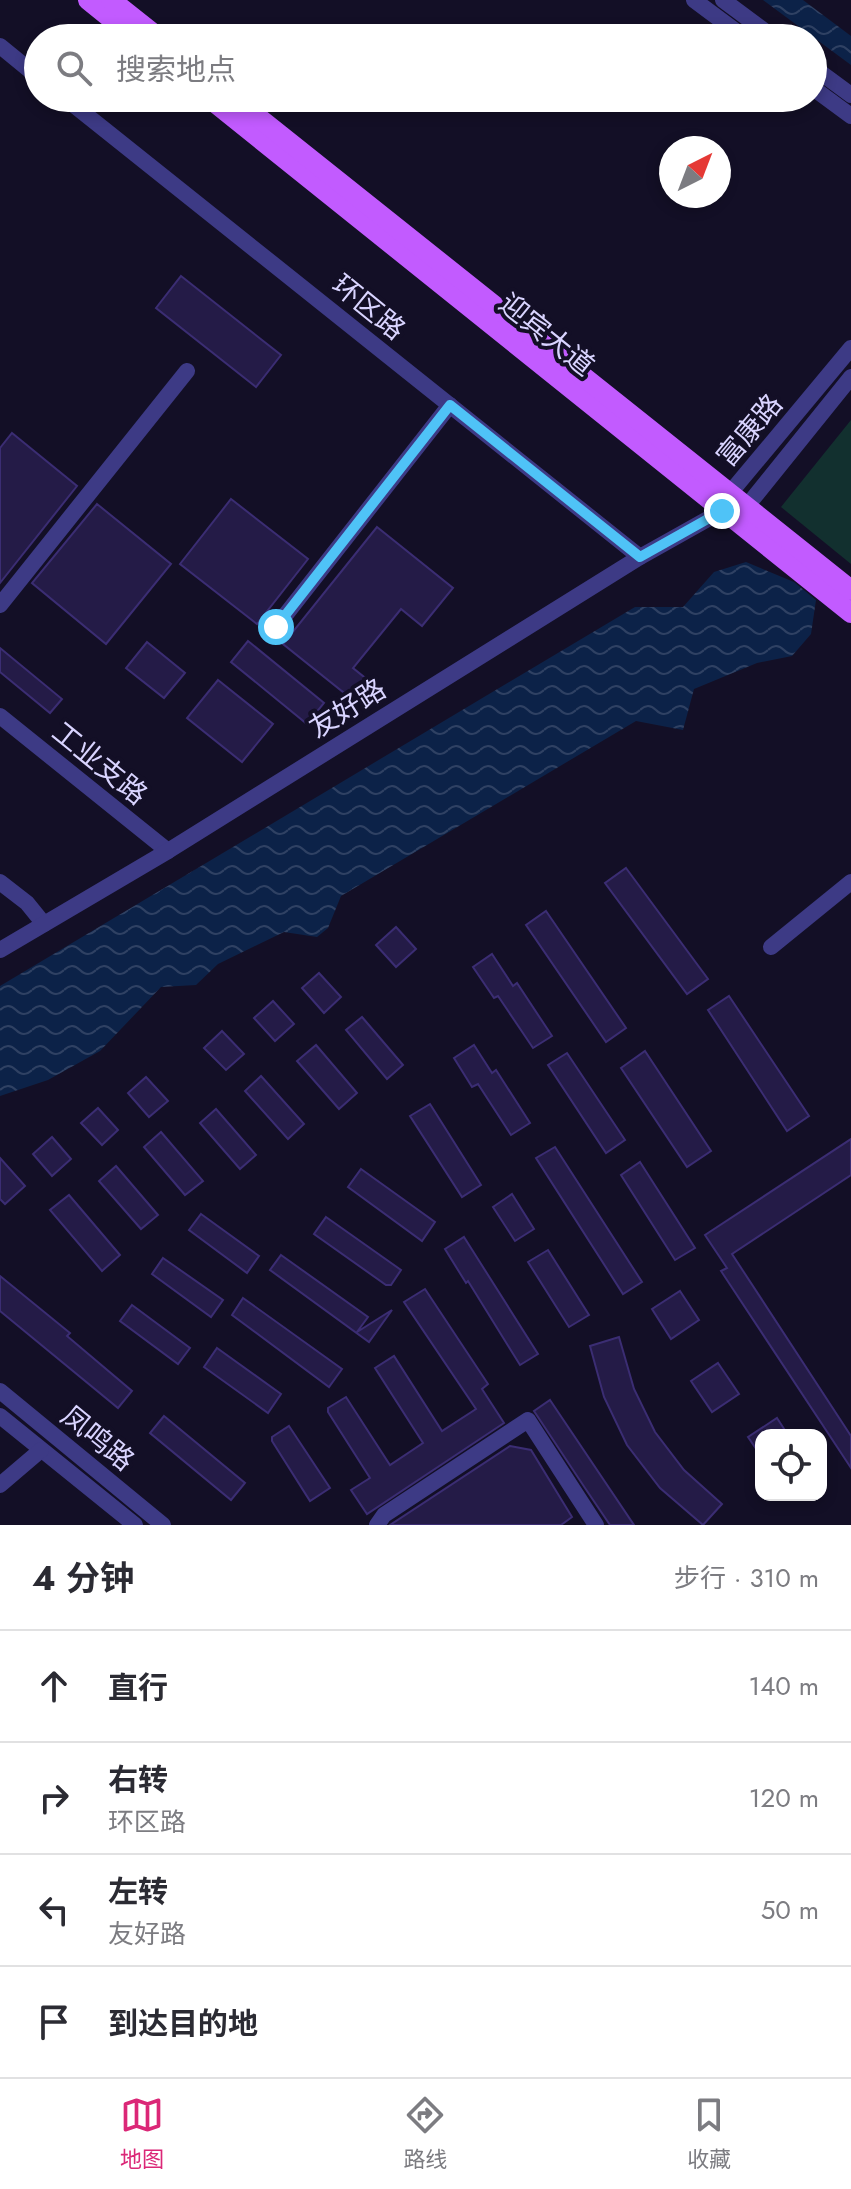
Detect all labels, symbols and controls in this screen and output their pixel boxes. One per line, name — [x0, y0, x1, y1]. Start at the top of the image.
search box — [24, 24, 827, 112]
icon: search — [52, 46, 96, 90]
text: 搜索地点 — [116, 48, 236, 91]
north arrow — [659, 136, 731, 208]
street label: 环区路 — [323, 265, 414, 350]
street label: 迎宾大道 — [490, 283, 603, 386]
street label: 富康路 — [707, 385, 792, 476]
route end — [704, 493, 740, 529]
route start — [258, 609, 294, 645]
street label: 友好路 — [301, 669, 394, 748]
street label: 工业支路 — [43, 712, 156, 815]
street label: 凤鸣路 — [52, 1396, 143, 1481]
map controls — [755, 1429, 827, 1501]
button: locate — [755, 1429, 827, 1501]
text: 4 分钟 — [32, 1554, 134, 1603]
text: 步行 · 310 m — [674, 1559, 819, 1597]
icon: ahead — [32, 1664, 76, 1708]
text: 直行 — [108, 1666, 168, 1709]
text: 140 m — [748, 1667, 819, 1705]
text: 右转 — [108, 1758, 168, 1801]
icon: right — [32, 1776, 76, 1820]
text: 120 m — [749, 1779, 819, 1817]
text: 环区路 — [108, 1803, 186, 1841]
text: 左转 — [108, 1870, 168, 1913]
icon: left — [32, 1888, 76, 1932]
text: 50 m — [761, 1891, 819, 1929]
text: 友好路 — [108, 1915, 186, 1953]
icon: arrive — [32, 2000, 76, 2044]
text: 到达目的地 — [108, 2002, 258, 2045]
tab: 地图 — [120, 2093, 164, 2175]
tab: 路线 — [403, 2093, 447, 2175]
tab: 收藏 — [687, 2093, 731, 2175]

